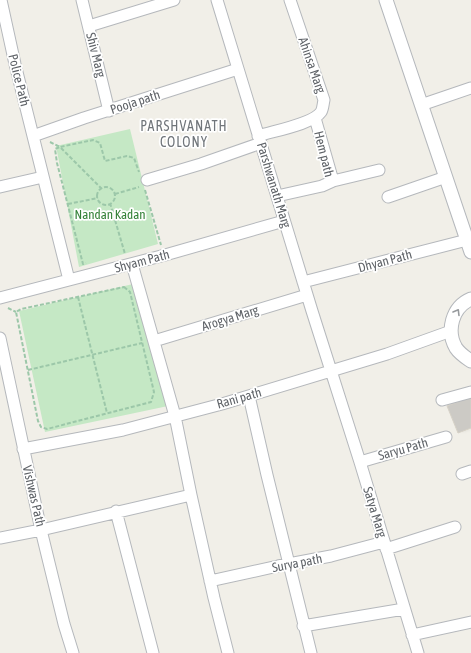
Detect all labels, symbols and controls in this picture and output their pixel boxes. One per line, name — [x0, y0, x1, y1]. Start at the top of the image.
street label: Shiv Marg — [83, 31, 109, 79]
street label: Ahinsa Marg — [295, 35, 329, 95]
street label: Police Path — [5, 52, 33, 108]
street label: Pooja path — [108, 87, 162, 117]
district label: PARSHVANATH COLONY — [140, 118, 228, 150]
street label: Hem path — [311, 129, 337, 179]
street label: Parshwanath Marg — [254, 140, 294, 230]
park label: Nandan Kadan — [75, 207, 145, 222]
street label: Shyam Path — [113, 246, 171, 276]
street label: Dhyan Path — [356, 247, 414, 275]
street label: Arogya Marg — [200, 302, 261, 334]
one-way arrow — [452, 309, 459, 316]
street label: Rani path — [215, 384, 263, 412]
street label: Saryu Path — [376, 435, 430, 463]
street label: Vishwas Path — [20, 464, 48, 528]
street label: Satya Marg — [360, 485, 390, 539]
street label: Surya path — [271, 551, 323, 575]

